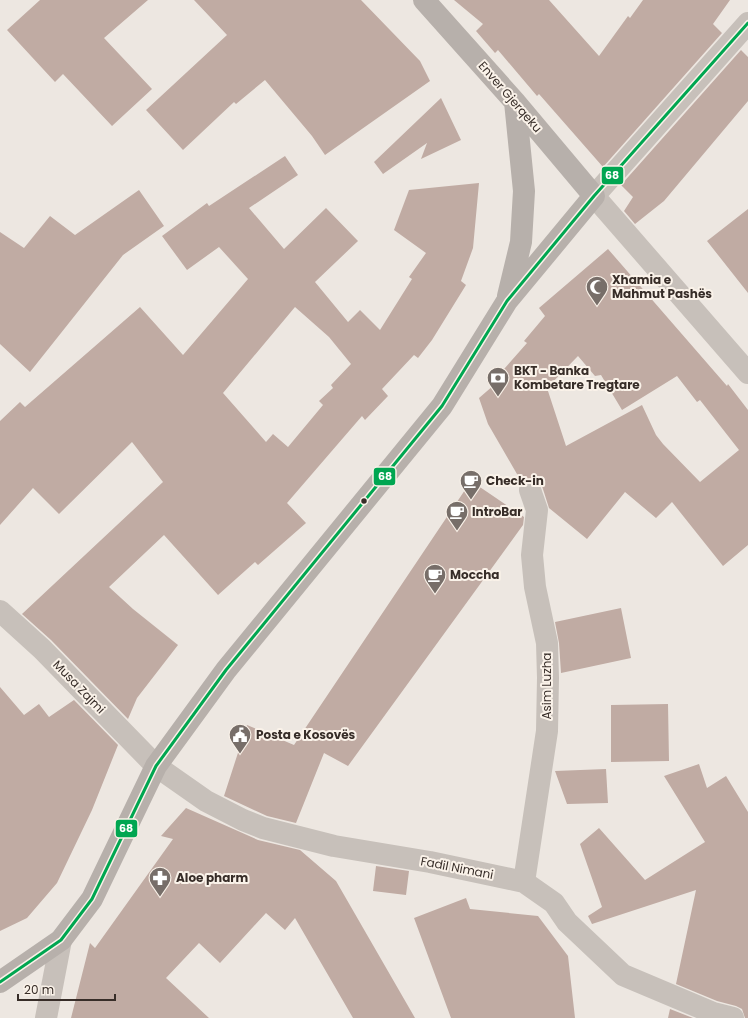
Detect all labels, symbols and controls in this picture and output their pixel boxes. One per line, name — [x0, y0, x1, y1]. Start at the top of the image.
street label: Enver Gjerqeku — [475, 57, 546, 136]
line badge: 68 — [601, 166, 624, 185]
text: 68 — [605, 167, 619, 183]
place label: Xhamia e Mahmut Pashës — [612, 271, 712, 302]
mosque icon: Xhamia e Mahmut Pashës — [584, 274, 610, 307]
place label: BKT - Banka Kombetare Tregtare — [514, 362, 640, 393]
bank icon: BKT - Banka Kombetare Tregtare — [485, 365, 511, 398]
line badge: 68 — [373, 467, 396, 486]
text: 68 — [378, 468, 392, 484]
cafe icon: Check-in — [458, 468, 484, 501]
place label: Check-in — [486, 472, 544, 489]
unlabelled marker — [359, 496, 369, 506]
cafe icon: IntroBar — [444, 499, 470, 532]
place label: IntroBar — [472, 503, 522, 520]
cafe icon: Moccha — [422, 562, 448, 595]
place label: Moccha — [450, 566, 499, 583]
street label: Asim Luzha — [538, 653, 555, 720]
street label: Musa Zajmi — [49, 656, 109, 717]
public building icon: Posta e Kosovës — [227, 722, 253, 755]
place label: Posta e Kosovës — [256, 726, 356, 743]
line badge: 68 — [115, 819, 138, 838]
text: 68 — [119, 820, 133, 836]
street label: Fadil Nimani — [419, 852, 495, 883]
pharmacy icon: Aloe pharm — [147, 865, 173, 898]
place label: Aloe pharm — [176, 869, 248, 886]
scale bar — [18, 976, 115, 1002]
text: 20 m — [24, 981, 54, 998]

